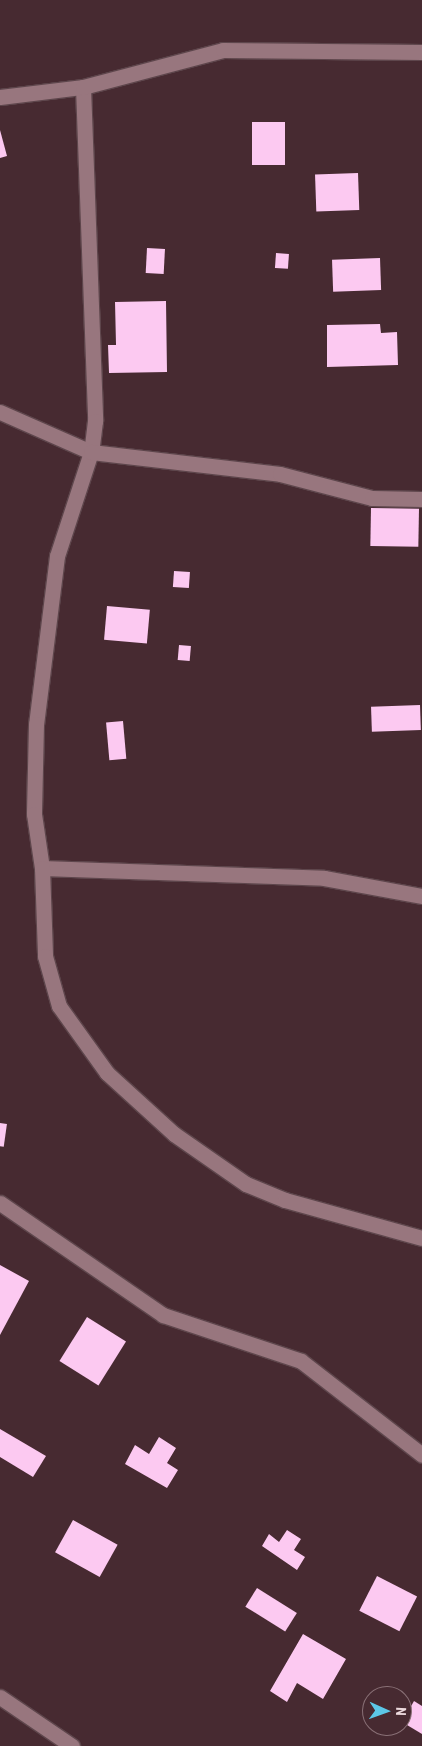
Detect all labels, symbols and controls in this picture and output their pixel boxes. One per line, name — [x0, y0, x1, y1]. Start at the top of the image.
north arrow — [362, 1686, 412, 1736]
text: N — [393, 1707, 409, 1716]

